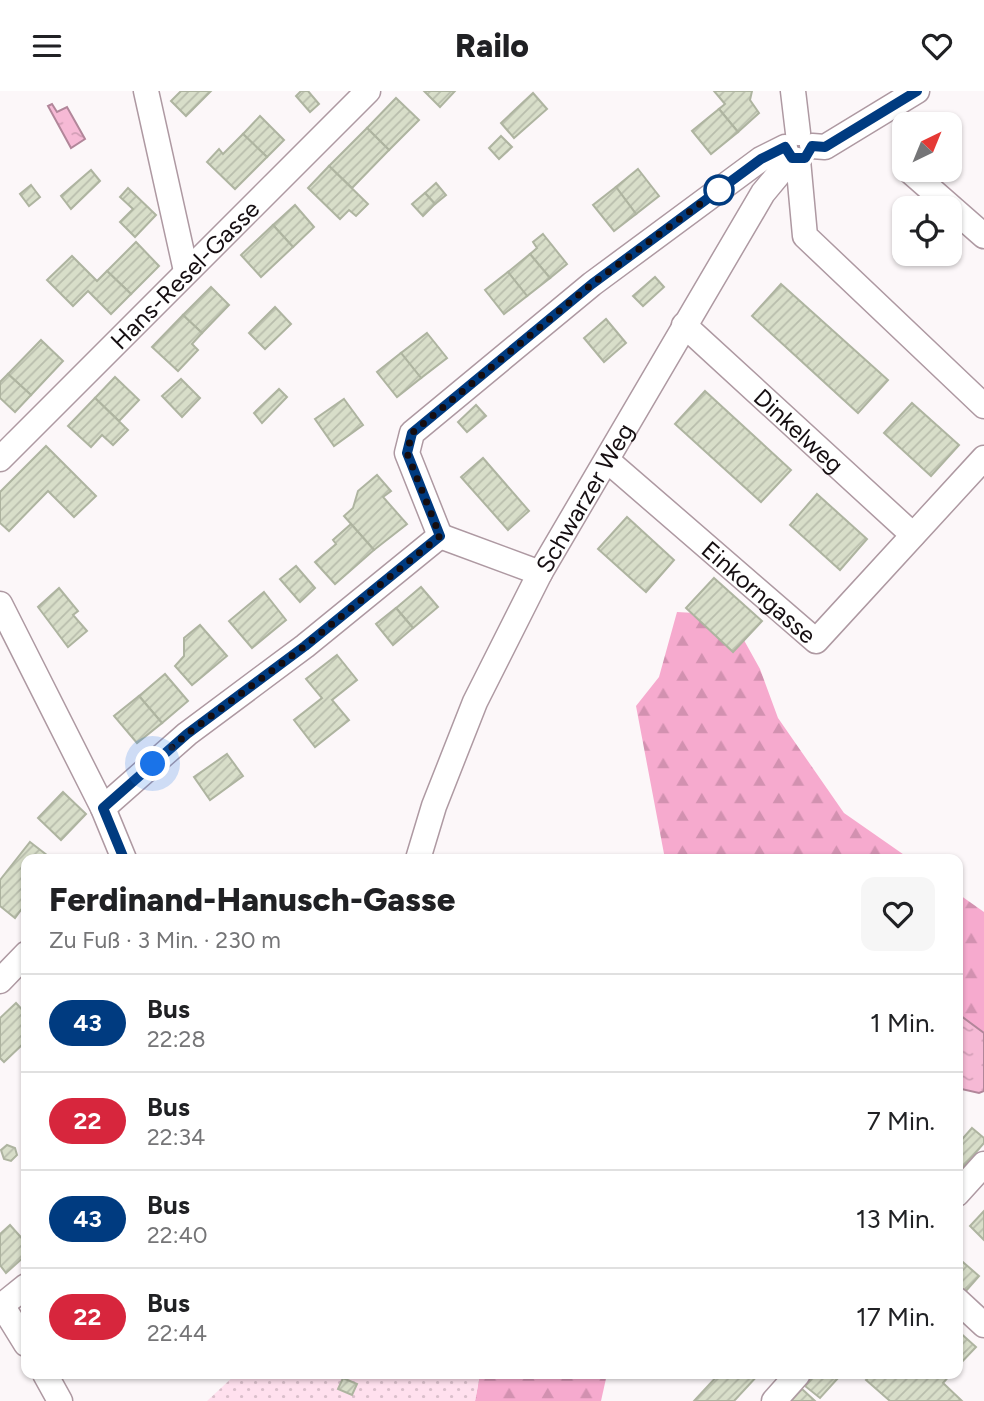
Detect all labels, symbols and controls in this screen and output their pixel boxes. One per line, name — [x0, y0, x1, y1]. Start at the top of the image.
icon: menu — [28, 27, 66, 65]
text: Railo — [455, 27, 529, 65]
icon: heart — [918, 27, 956, 65]
north arrow — [892, 112, 962, 182]
map controls — [892, 112, 962, 266]
unlabelled marker — [704, 175, 734, 205]
street label: Hans-Resel-Gasse — [104, 194, 265, 355]
button: locate — [892, 196, 962, 266]
street label: Dinkelweg — [748, 382, 850, 479]
street label: Schwarzer Weg — [529, 418, 639, 577]
street label: Einkorngasse — [696, 534, 822, 649]
your location — [135, 746, 170, 781]
button: heart — [861, 877, 935, 951]
text: Ferdinand-Hanusch-Gasse — [49, 880, 455, 919]
text: Zu Fuß · 3 Min. · 230 m — [49, 926, 281, 954]
text: Bus — [147, 993, 190, 1025]
text: 1 Min. — [870, 1007, 935, 1039]
text: 43 — [73, 1008, 102, 1037]
text: 22:28 — [147, 1025, 206, 1053]
text: Bus — [147, 1091, 190, 1123]
text: 7 Min. — [867, 1105, 935, 1137]
text: 22 — [74, 1106, 101, 1135]
text: 22:34 — [147, 1123, 205, 1151]
text: Bus — [147, 1189, 190, 1221]
text: 13 Min. — [856, 1203, 935, 1235]
text: 43 — [73, 1204, 102, 1233]
text: 22:40 — [147, 1221, 208, 1249]
text: Bus — [147, 1287, 190, 1319]
text: 17 Min. — [856, 1301, 935, 1333]
text: 22 — [74, 1302, 101, 1331]
text: 22:44 — [147, 1319, 207, 1347]

